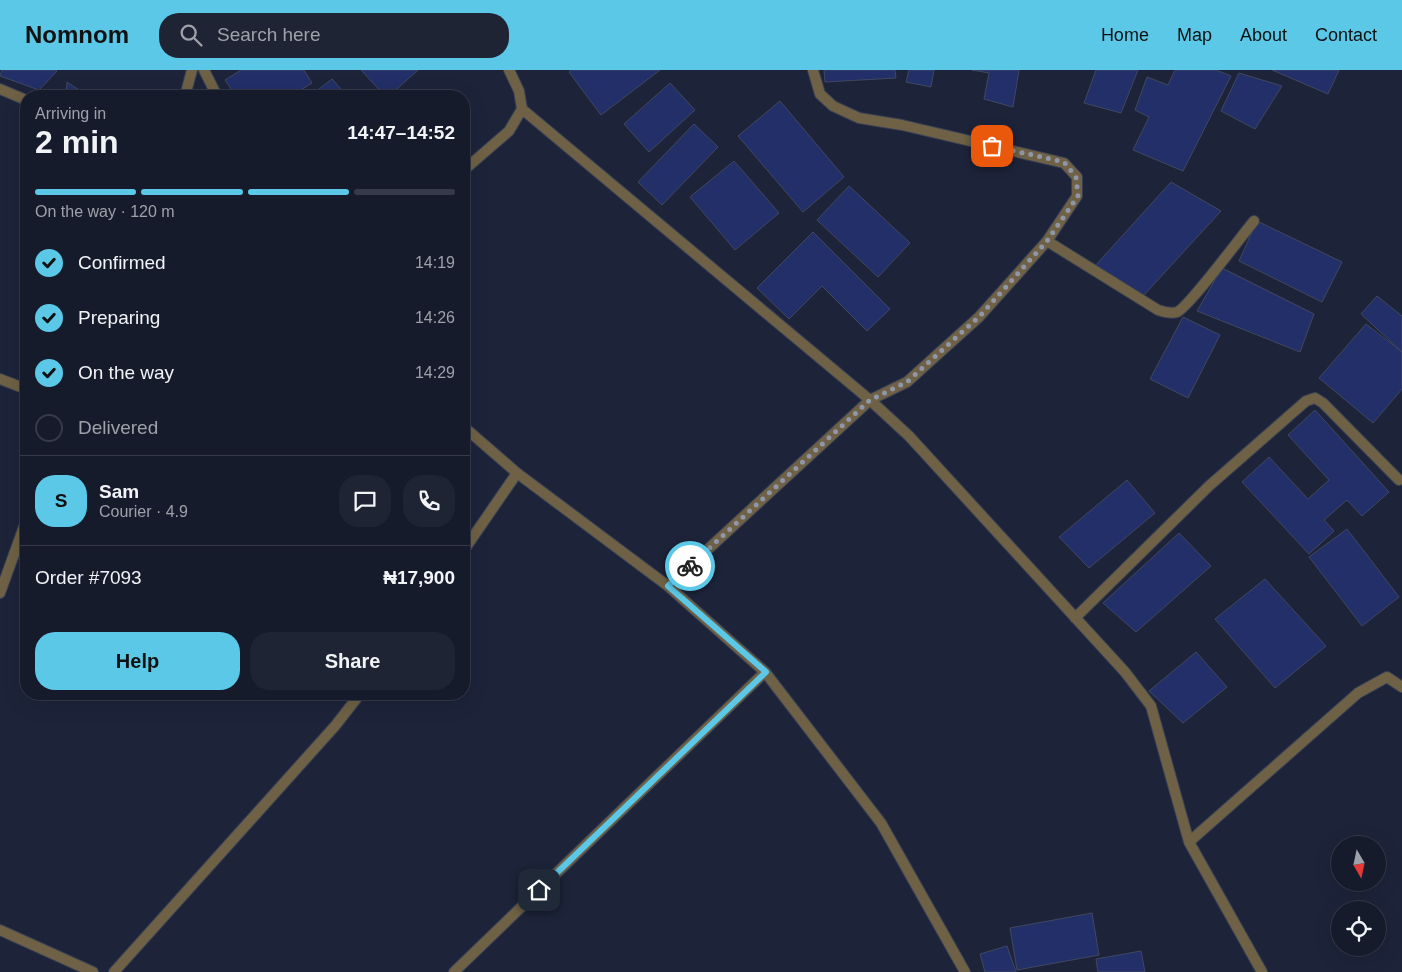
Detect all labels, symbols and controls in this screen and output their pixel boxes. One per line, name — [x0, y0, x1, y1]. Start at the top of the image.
search box — [159, 13, 509, 58]
text: Nomnom — [25, 21, 129, 48]
icon: search — [177, 21, 205, 49]
text: Search here — [217, 24, 321, 45]
text: Home — [1101, 25, 1149, 45]
text: Map — [1177, 25, 1212, 45]
text: About — [1240, 25, 1287, 45]
text: Contact — [1315, 25, 1377, 45]
text: Arriving in — [35, 105, 106, 122]
text: 14:47–14:52 — [347, 122, 455, 143]
text: 2 min — [35, 124, 119, 160]
pin — [971, 125, 1013, 167]
icon: bag — [978, 132, 1006, 160]
text: On the way · 120 m — [35, 203, 175, 220]
icon: check — [35, 249, 63, 277]
text: Confirmed — [78, 252, 166, 273]
text: 14:19 — [415, 254, 455, 271]
icon: check — [35, 304, 63, 332]
text: Preparing — [78, 307, 160, 328]
text: 14:26 — [415, 309, 455, 326]
icon: check — [35, 359, 63, 387]
text: On the way — [78, 362, 174, 383]
text: 14:29 — [415, 364, 455, 381]
text: Delivered — [78, 417, 158, 438]
button: chat — [339, 475, 391, 527]
button: phone — [403, 475, 455, 527]
text: Sam — [99, 481, 139, 502]
text: S — [55, 490, 67, 511]
text: Courier · 4.9 — [99, 503, 188, 520]
courier — [665, 541, 715, 591]
icon: bike — [676, 552, 704, 580]
text: Order #7093 — [35, 567, 142, 588]
text: ₦17,900 — [383, 567, 455, 588]
button: Help — [35, 632, 240, 690]
button: Share — [250, 632, 455, 690]
north arrow — [1331, 836, 1386, 891]
map controls — [1331, 836, 1386, 956]
pin — [518, 869, 560, 911]
icon: home — [525, 876, 553, 904]
button: locate — [1331, 901, 1386, 956]

